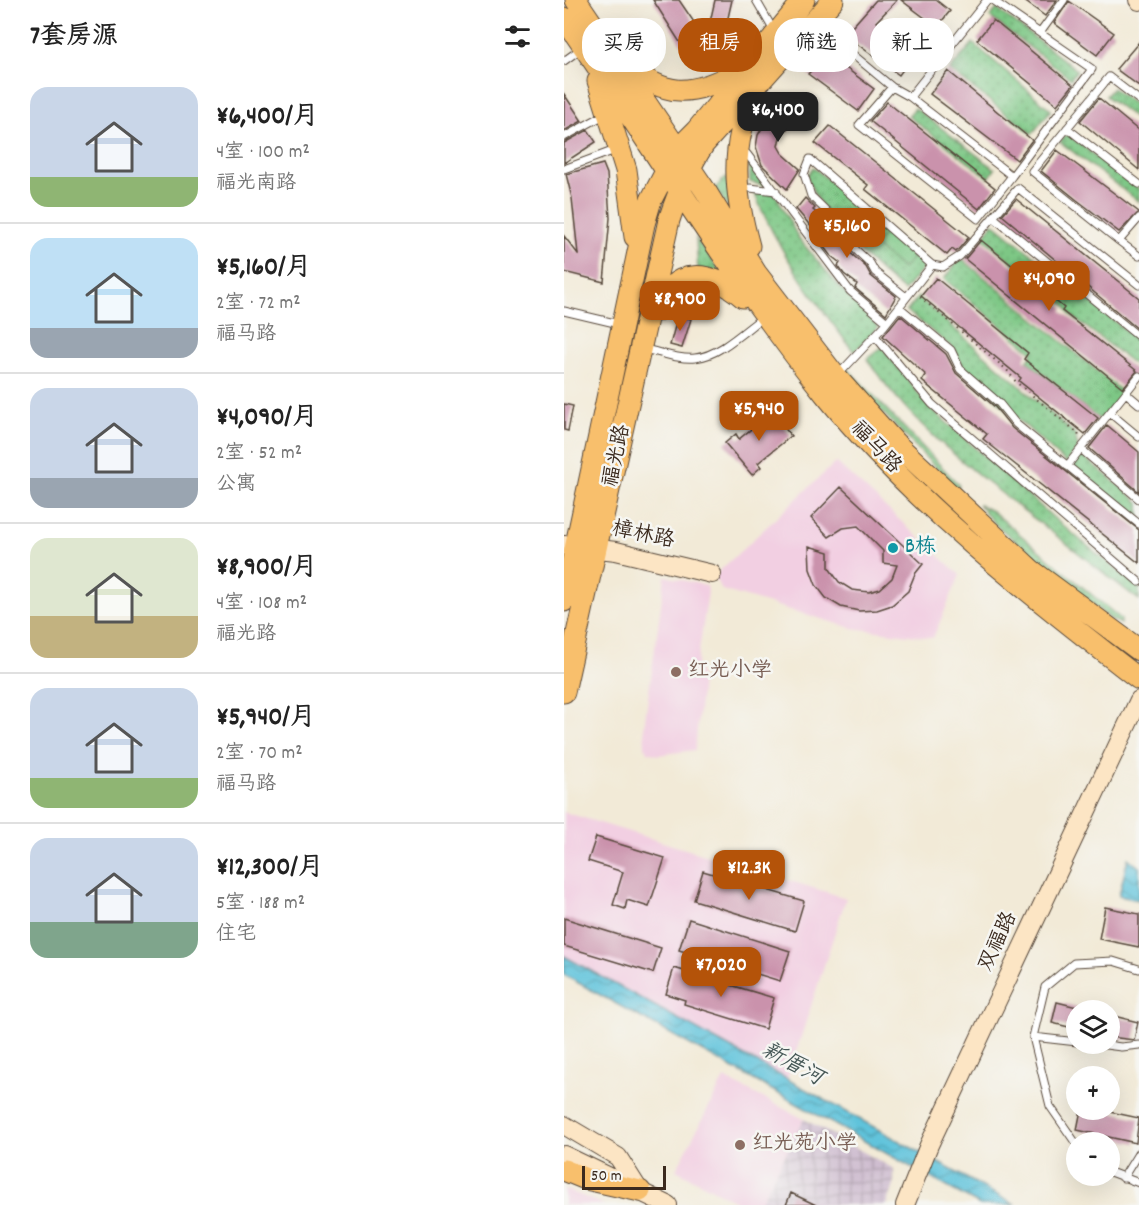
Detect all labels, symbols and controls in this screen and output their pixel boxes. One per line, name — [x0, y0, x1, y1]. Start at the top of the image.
chip: 买房 — [582, 18, 666, 72]
chip: 租房 — [678, 18, 762, 72]
chip: 筛选 — [774, 18, 858, 72]
chip: 新上 — [870, 18, 954, 72]
text: 7套房源 — [30, 19, 118, 56]
icon: filters — [501, 20, 534, 53]
pin: ¥6,400 — [729, 92, 827, 143]
text: ¥6,400 — [751, 97, 805, 125]
text: ¥6,400/月 — [216, 99, 319, 136]
icon: home — [78, 111, 150, 183]
text: 4室 · 100 m² — [216, 139, 310, 167]
text: 福光南路 — [216, 170, 296, 198]
pin: ¥5,160 — [798, 208, 896, 259]
text: ¥5,160 — [823, 213, 871, 241]
text: ¥5,160/月 — [216, 250, 312, 287]
pin: ¥4,090 — [1000, 261, 1098, 312]
icon: home — [78, 262, 150, 334]
text: ¥4,090 — [1023, 266, 1075, 294]
pin: ¥8,900 — [631, 281, 729, 332]
text: ¥8,900 — [654, 286, 706, 314]
text: 2室 · 72 m² — [216, 290, 300, 318]
text: 福马路 — [216, 321, 276, 349]
pin: ¥5,940 — [710, 391, 808, 442]
text: ¥5,940 — [733, 396, 785, 424]
text: ¥4,090/月 — [216, 400, 318, 437]
icon: home — [78, 412, 150, 484]
street label: 福马路 — [843, 415, 907, 481]
street label: 福光路 — [597, 422, 639, 490]
text: 2室 · 52 m² — [216, 440, 302, 468]
text: 公寓 — [216, 471, 256, 499]
street label: 樟林路 — [609, 515, 677, 557]
place label: B栋 — [905, 533, 936, 563]
marker: B栋 — [886, 541, 900, 555]
text: ¥8,900/月 — [216, 550, 318, 587]
icon: home — [78, 562, 150, 634]
text: 4室 · 108 m² — [216, 590, 307, 618]
text: 福光路 — [216, 621, 276, 649]
place label: 红光小学 — [688, 657, 772, 687]
marker: 红光小学 — [669, 665, 683, 679]
text: ¥5,940/月 — [216, 700, 316, 737]
icon: home — [78, 712, 150, 784]
text: 2室 · 70 m² — [216, 740, 303, 768]
text: 福马路 — [216, 771, 276, 799]
text: ¥12,300/月 — [216, 850, 324, 887]
pin: ¥12.3K — [700, 850, 798, 901]
text: ¥12.3K — [727, 855, 771, 883]
icon: home — [78, 862, 150, 934]
text: 5室 · 188 m² — [216, 890, 305, 918]
street label: 双福路 — [972, 907, 1026, 977]
text: 住宅 — [216, 921, 256, 949]
pin: ¥7,020 — [672, 947, 770, 998]
text: ¥7,020 — [695, 952, 747, 980]
map controls — [1066, 1000, 1120, 1186]
button: layers — [1066, 1000, 1120, 1054]
water label: 新厝河 — [756, 1035, 831, 1096]
button: + — [1066, 1066, 1120, 1120]
place label: 红光苑小学 — [752, 1130, 857, 1160]
button: − — [1066, 1132, 1120, 1186]
marker: 红光苑小学 — [733, 1138, 747, 1152]
scale bar — [582, 1163, 666, 1190]
text: 50 m — [591, 1165, 622, 1188]

